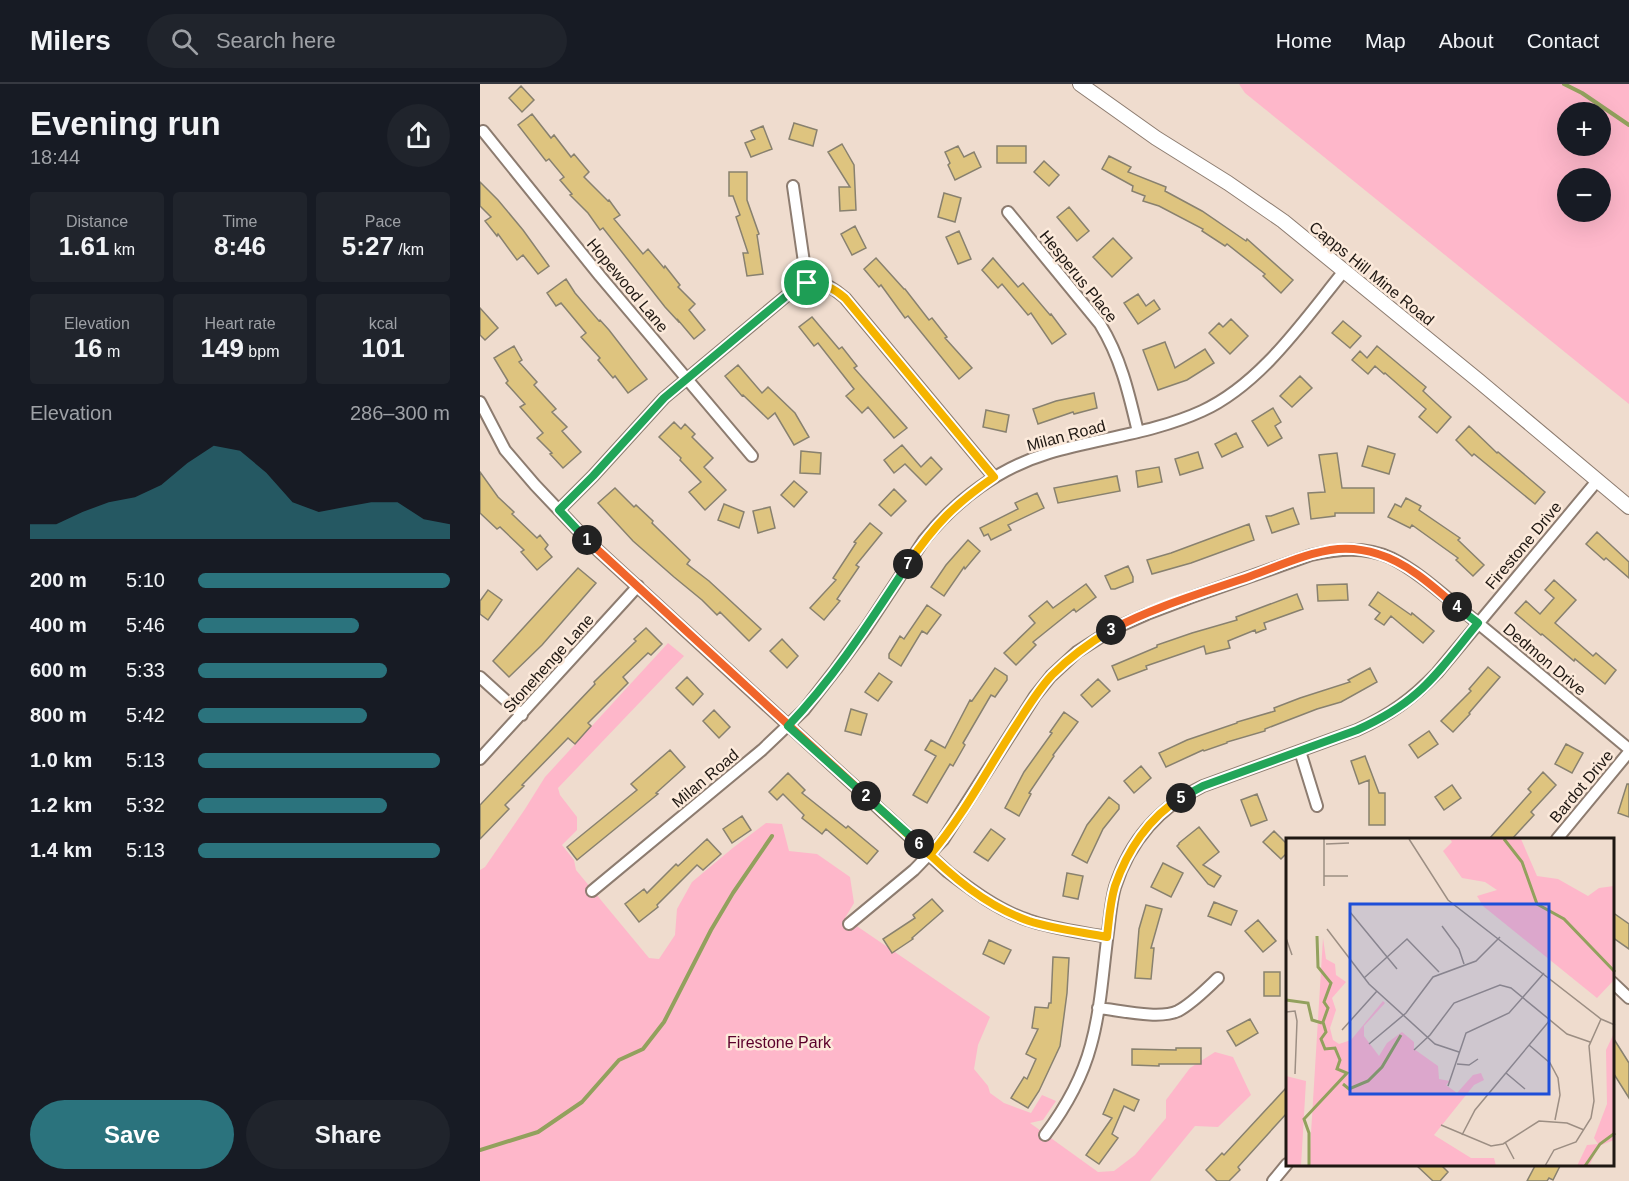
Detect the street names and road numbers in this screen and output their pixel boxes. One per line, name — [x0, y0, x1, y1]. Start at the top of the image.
street label: Capps Hill Mine Road — [1306, 218, 1437, 329]
street label: Hesperus Place — [1036, 227, 1121, 326]
street label: Hopewood Lane — [584, 235, 672, 335]
street label: Milan Road — [1025, 417, 1107, 454]
street label: Firestone Drive — [1482, 498, 1565, 592]
street label: Stonehenge Lane — [500, 611, 597, 716]
street label: Dedmon Drive — [1500, 620, 1589, 699]
street label: Milan Road — [669, 746, 742, 811]
street label: Bardot Drive — [1546, 747, 1617, 826]

